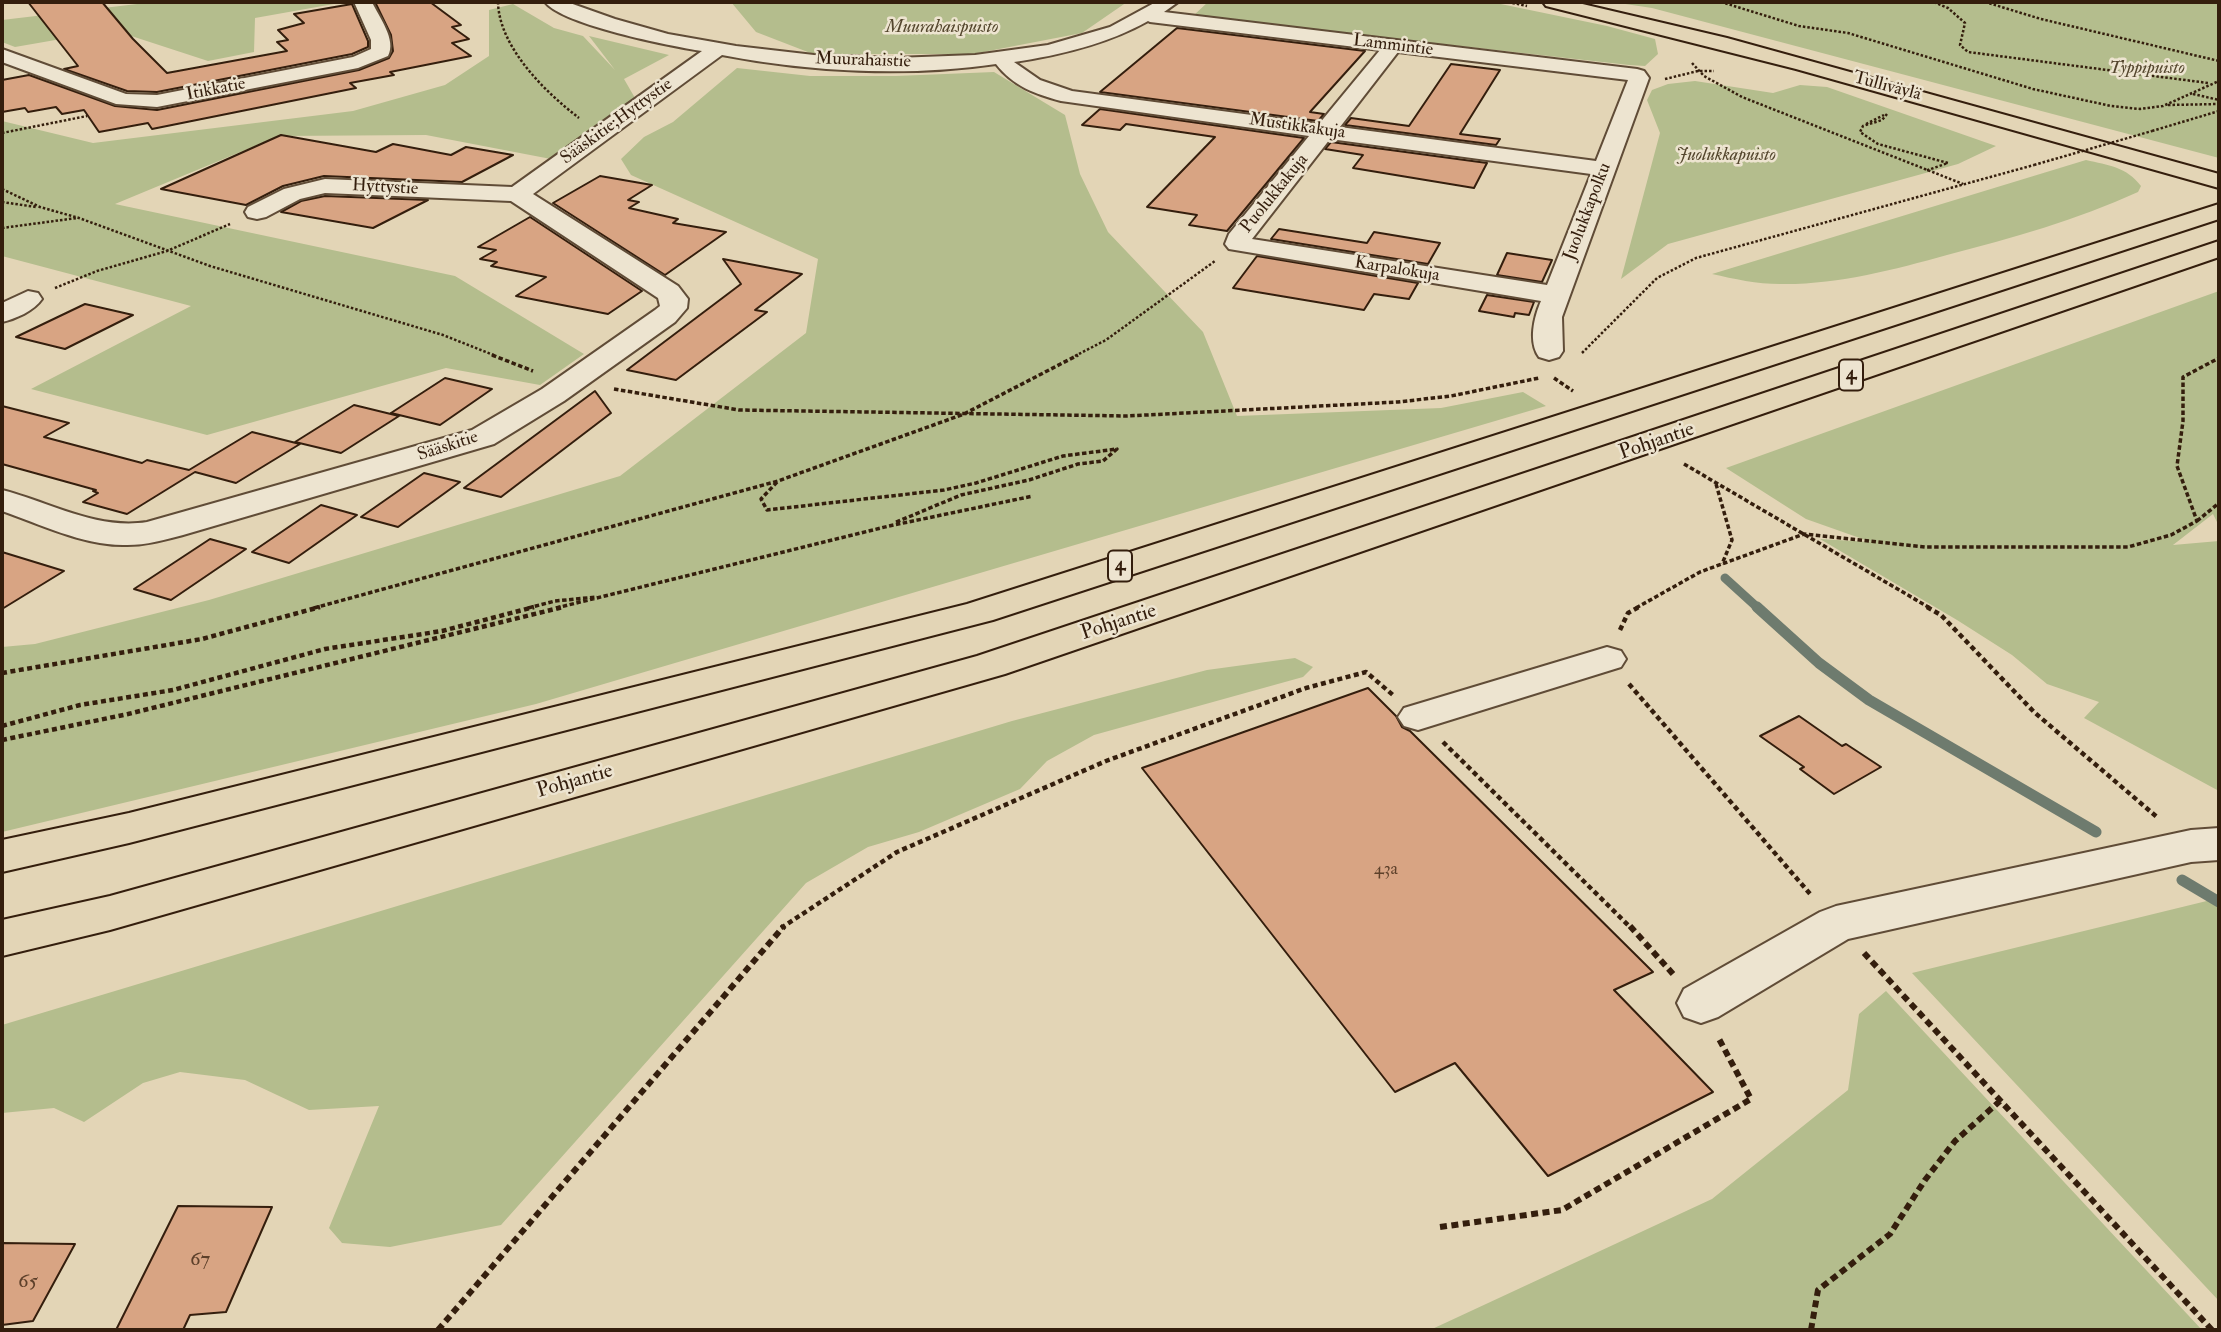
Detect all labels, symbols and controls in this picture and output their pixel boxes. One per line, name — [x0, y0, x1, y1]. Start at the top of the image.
park label: Muurahaispuisto — [886, 17, 998, 39]
street label: Lammintie — [1352, 30, 1434, 62]
street label: Muurahaistie — [815, 49, 911, 73]
park label: Typpipuisto — [2109, 58, 2185, 80]
street label: Tulliväylä — [1851, 68, 1923, 106]
street label: Itikkatie — [184, 74, 248, 106]
street label: Sääskitie;Hyttystie — [557, 74, 677, 170]
street label: Mustikkakuja — [1247, 110, 1347, 144]
park label: Juolukkapuisto — [1676, 145, 1776, 167]
street label: Puolukkakuja — [1236, 150, 1314, 238]
street label: Juolukkapolku — [1559, 160, 1617, 264]
street label: Hyttystie — [351, 175, 419, 201]
street label: Karpalokuja — [1353, 253, 1441, 287]
road number: 4 — [1839, 360, 1863, 390]
street label: Pohjantie — [1616, 417, 1698, 467]
street label: Sääskitie — [415, 427, 481, 467]
road number: 4 — [1108, 551, 1132, 582]
street label: Pohjantie — [1078, 599, 1160, 647]
street label: Pohjantie — [534, 759, 616, 805]
house number: 43a — [1374, 859, 1398, 881]
house number: 67 — [190, 1247, 210, 1273]
house number: 65 — [18, 1269, 38, 1295]

